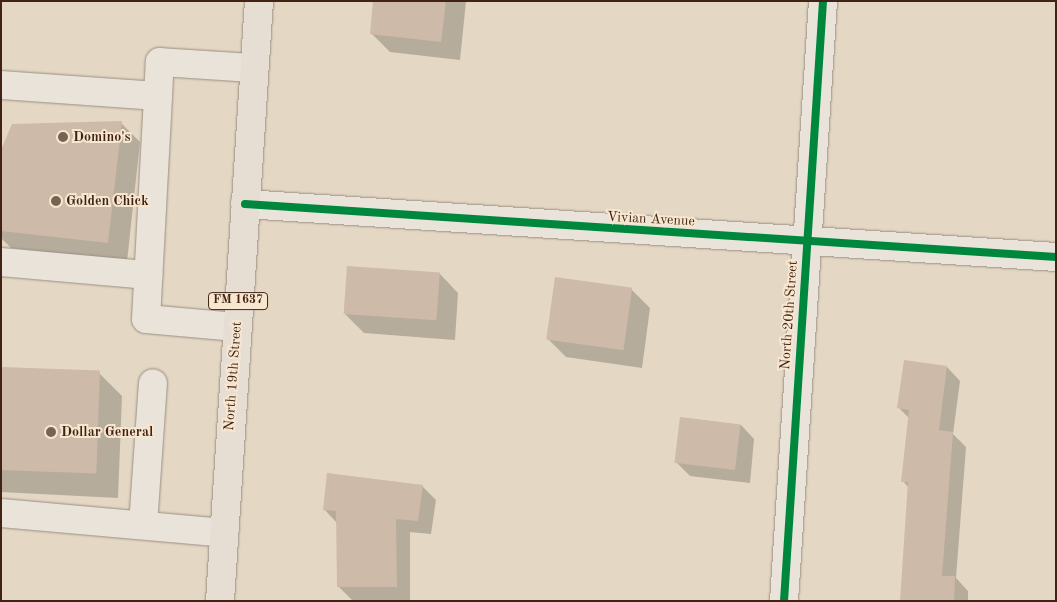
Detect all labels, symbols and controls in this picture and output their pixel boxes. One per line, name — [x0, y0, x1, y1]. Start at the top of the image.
place label: Domino's — [73, 129, 131, 145]
marker: Domino's — [57, 131, 69, 143]
place label: Golden Chick — [66, 193, 149, 209]
marker: Golden Chick — [50, 195, 62, 207]
street label: Vivian Avenue — [607, 208, 695, 230]
street label: North 20th Street — [777, 260, 801, 370]
road number: FM 1637 — [208, 292, 268, 310]
street label: North 19th Street — [221, 321, 245, 431]
place label: Dollar General — [61, 424, 153, 440]
marker: Dollar General — [45, 426, 57, 438]

